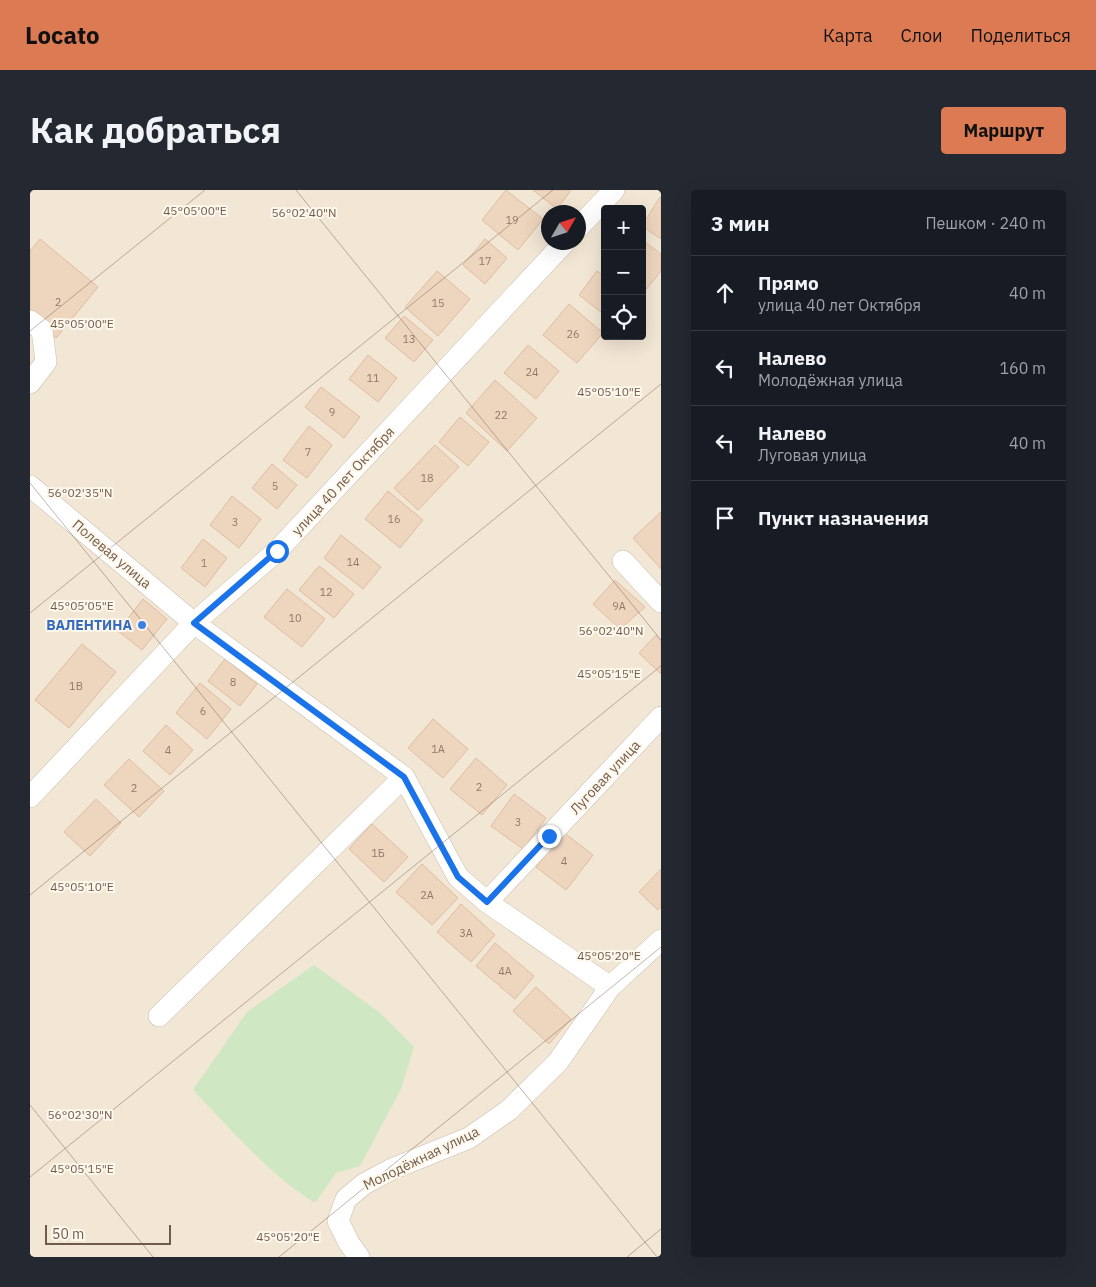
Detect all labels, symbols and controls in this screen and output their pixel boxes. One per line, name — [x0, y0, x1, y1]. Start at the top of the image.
text: Locato — [25, 19, 100, 51]
text: Карта — [823, 24, 873, 47]
text: Слои — [901, 24, 943, 47]
text: Поделиться — [971, 24, 1071, 47]
text: Как добраться — [30, 107, 281, 153]
button: Маршрут — [941, 107, 1066, 154]
text: 45°05'00"E — [163, 203, 227, 218]
text: 56°02'40"N — [271, 205, 337, 220]
north arrow — [541, 205, 586, 250]
map controls — [601, 205, 646, 340]
button: + — [601, 205, 646, 250]
text: 3 мин — [711, 209, 770, 237]
house number: 19 — [505, 213, 519, 227]
text: Пешком · 240 m — [925, 213, 1046, 233]
button: − — [601, 250, 646, 295]
house number: 17 — [478, 254, 492, 268]
text: Прямо — [758, 271, 819, 295]
icon: ahead — [711, 279, 739, 307]
text: 40 m — [1009, 283, 1046, 303]
house number: 2 — [55, 295, 61, 309]
button: locate — [601, 295, 646, 340]
text: улица 40 лет Октября — [758, 295, 921, 315]
house number: 15 — [431, 296, 445, 310]
text: 45°05'00"E — [50, 316, 114, 331]
house number: 26 — [566, 327, 580, 341]
house number: 13 — [402, 332, 416, 346]
text: Налево — [758, 346, 827, 370]
icon: left — [711, 354, 739, 382]
text: 160 m — [999, 358, 1046, 378]
house number: 24 — [525, 365, 539, 379]
text: Молодёжная улица — [758, 370, 903, 390]
house number: 11 — [366, 371, 380, 385]
text: 45°05'10"E — [577, 384, 641, 399]
house number: 9 — [329, 405, 335, 419]
house number: 22 — [494, 408, 508, 422]
text: Налево — [758, 421, 827, 445]
street label: улица 40 лет Октября — [288, 423, 398, 539]
icon: left — [711, 429, 739, 457]
text: 40 m — [1009, 433, 1046, 453]
house number: 7 — [305, 445, 311, 459]
text: Луговая улица — [758, 445, 867, 465]
house number: 18 — [420, 471, 434, 485]
house number: 5 — [272, 479, 278, 493]
text: 56°02'35"N — [47, 485, 113, 500]
icon: arrive — [711, 504, 739, 532]
text: Пункт назначения — [758, 506, 929, 530]
house number: 16 — [387, 512, 401, 526]
house number: 3 — [232, 515, 238, 529]
street label: Полевая улица — [69, 516, 156, 593]
route start — [266, 540, 289, 563]
house number: 14 — [346, 555, 360, 569]
house number: 1 — [201, 556, 208, 570]
house number: 12 — [319, 585, 333, 599]
text: 45°05'05"E — [50, 598, 114, 613]
house number: 9А — [612, 599, 626, 613]
house number: 10 — [288, 611, 302, 625]
place label: ВАЛЕНТИНА — [46, 616, 132, 634]
marker: ВАЛЕНТИНА — [136, 619, 148, 631]
text: 56°02'40"N — [578, 623, 644, 638]
text: 45°05'15"E — [577, 666, 641, 681]
house number: 8 — [230, 675, 236, 689]
house number: 1В — [69, 679, 83, 693]
house number: 6 — [200, 704, 206, 718]
street label: Луговая улица — [566, 736, 644, 818]
house number: 1А — [431, 742, 445, 756]
house number: 4 — [165, 743, 172, 757]
house number: 2 — [476, 780, 482, 794]
house number: 2 — [131, 781, 137, 795]
house number: 3 — [515, 815, 521, 829]
route end — [538, 825, 561, 848]
house number: 1Б — [371, 846, 385, 860]
house number: 4 — [561, 854, 568, 868]
text: 45°05'10"E — [50, 879, 114, 894]
house number: 2А — [420, 888, 434, 902]
house number: 3А — [459, 926, 473, 940]
text: 45°05'20"E — [577, 948, 641, 963]
house number: 4А — [498, 964, 512, 978]
text: 56°02'30"N — [47, 1107, 113, 1122]
street label: Молодёжная улица — [360, 1122, 482, 1194]
text: 45°05'15"E — [50, 1161, 114, 1176]
scale bar — [45, 1222, 171, 1245]
text: 50 m — [52, 1225, 84, 1243]
text: 45°05'20"E — [256, 1229, 320, 1244]

